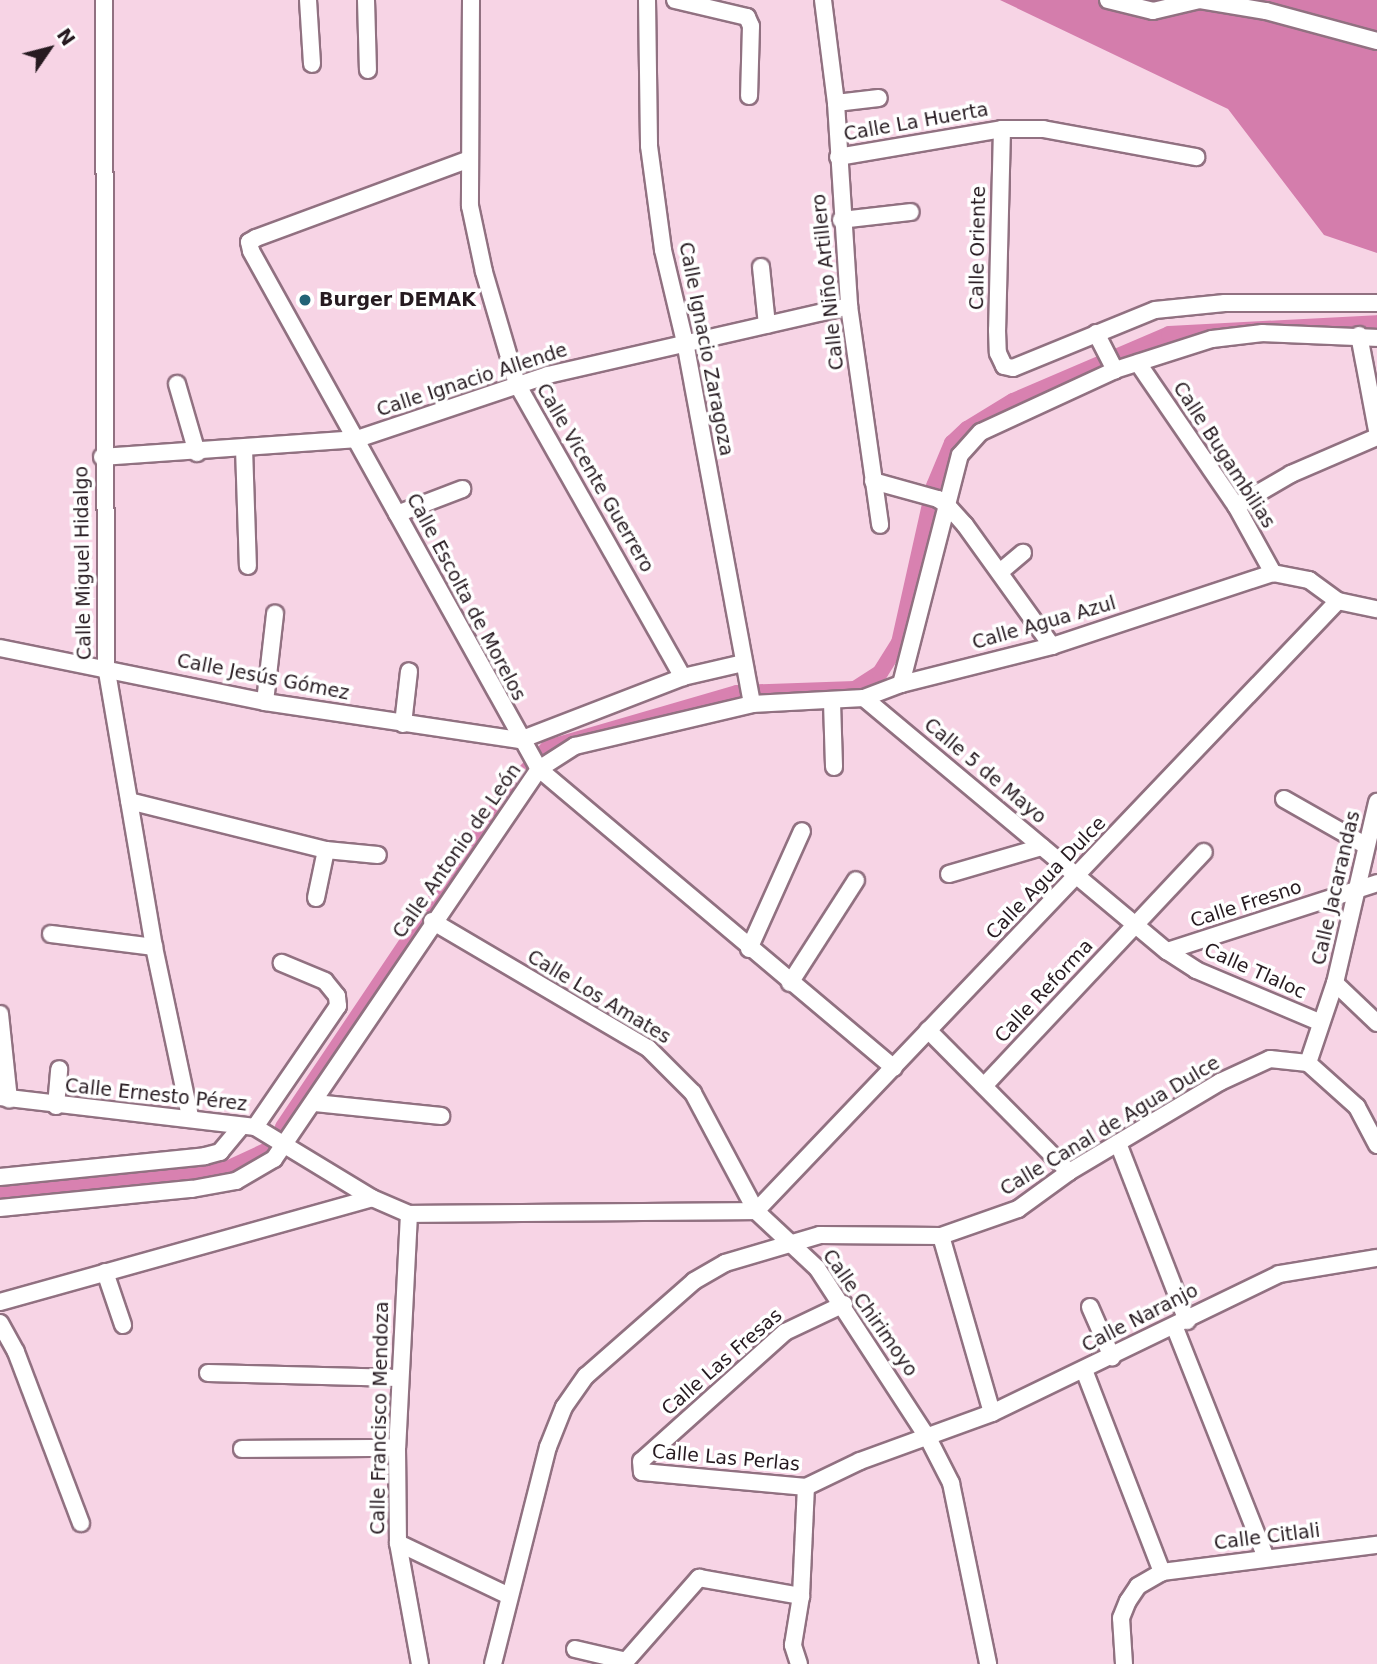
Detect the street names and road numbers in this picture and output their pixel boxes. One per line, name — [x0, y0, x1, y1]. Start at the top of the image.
street label: Calle La Huerta — [842, 98, 990, 146]
street label: Calle Oriente — [966, 186, 990, 310]
street label: Calle Niño Artillero — [807, 193, 849, 371]
street label: Calle Ignacio Zaragoza — [674, 240, 738, 458]
street label: Calle Ignacio Allende — [374, 338, 570, 422]
street label: Calle Bugambilias — [1168, 378, 1280, 532]
street label: Calle Vicente Guerrero — [532, 379, 658, 577]
street label: Calle Miguel Hidalgo — [70, 466, 96, 660]
street label: Calle Escolta de Morelos — [402, 490, 530, 704]
street label: Calle Agua Azul — [970, 592, 1118, 654]
street label: Calle Jesús Gómez — [175, 649, 351, 705]
street label: Calle 5 de Mayo — [919, 713, 1051, 829]
street label: Calle Antonio de León — [388, 759, 526, 943]
street label: Calle Jacarandas — [1307, 809, 1365, 967]
street label: Calle Agua Dulce — [982, 812, 1110, 944]
street label: Calle Fresno — [1188, 875, 1304, 933]
street label: Calle Reforma — [990, 935, 1098, 1047]
street label: Calle Tlaloc — [1201, 938, 1309, 1004]
street label: Calle Los Amates — [523, 945, 675, 1049]
street label: Calle Canal de Agua Dulce — [996, 1051, 1224, 1201]
street label: Calle Ernesto Pérez — [64, 1074, 248, 1116]
street label: Calle Chirimoyo — [818, 1245, 922, 1381]
street label: Calle Naranjo — [1078, 1279, 1202, 1357]
street label: Calle Francisco Mendoza — [367, 1301, 393, 1535]
street label: Calle Las Fresas — [657, 1304, 787, 1420]
street label: Calle Las Perlas — [651, 1440, 801, 1476]
street label: Calle Citlali — [1213, 1519, 1321, 1555]

